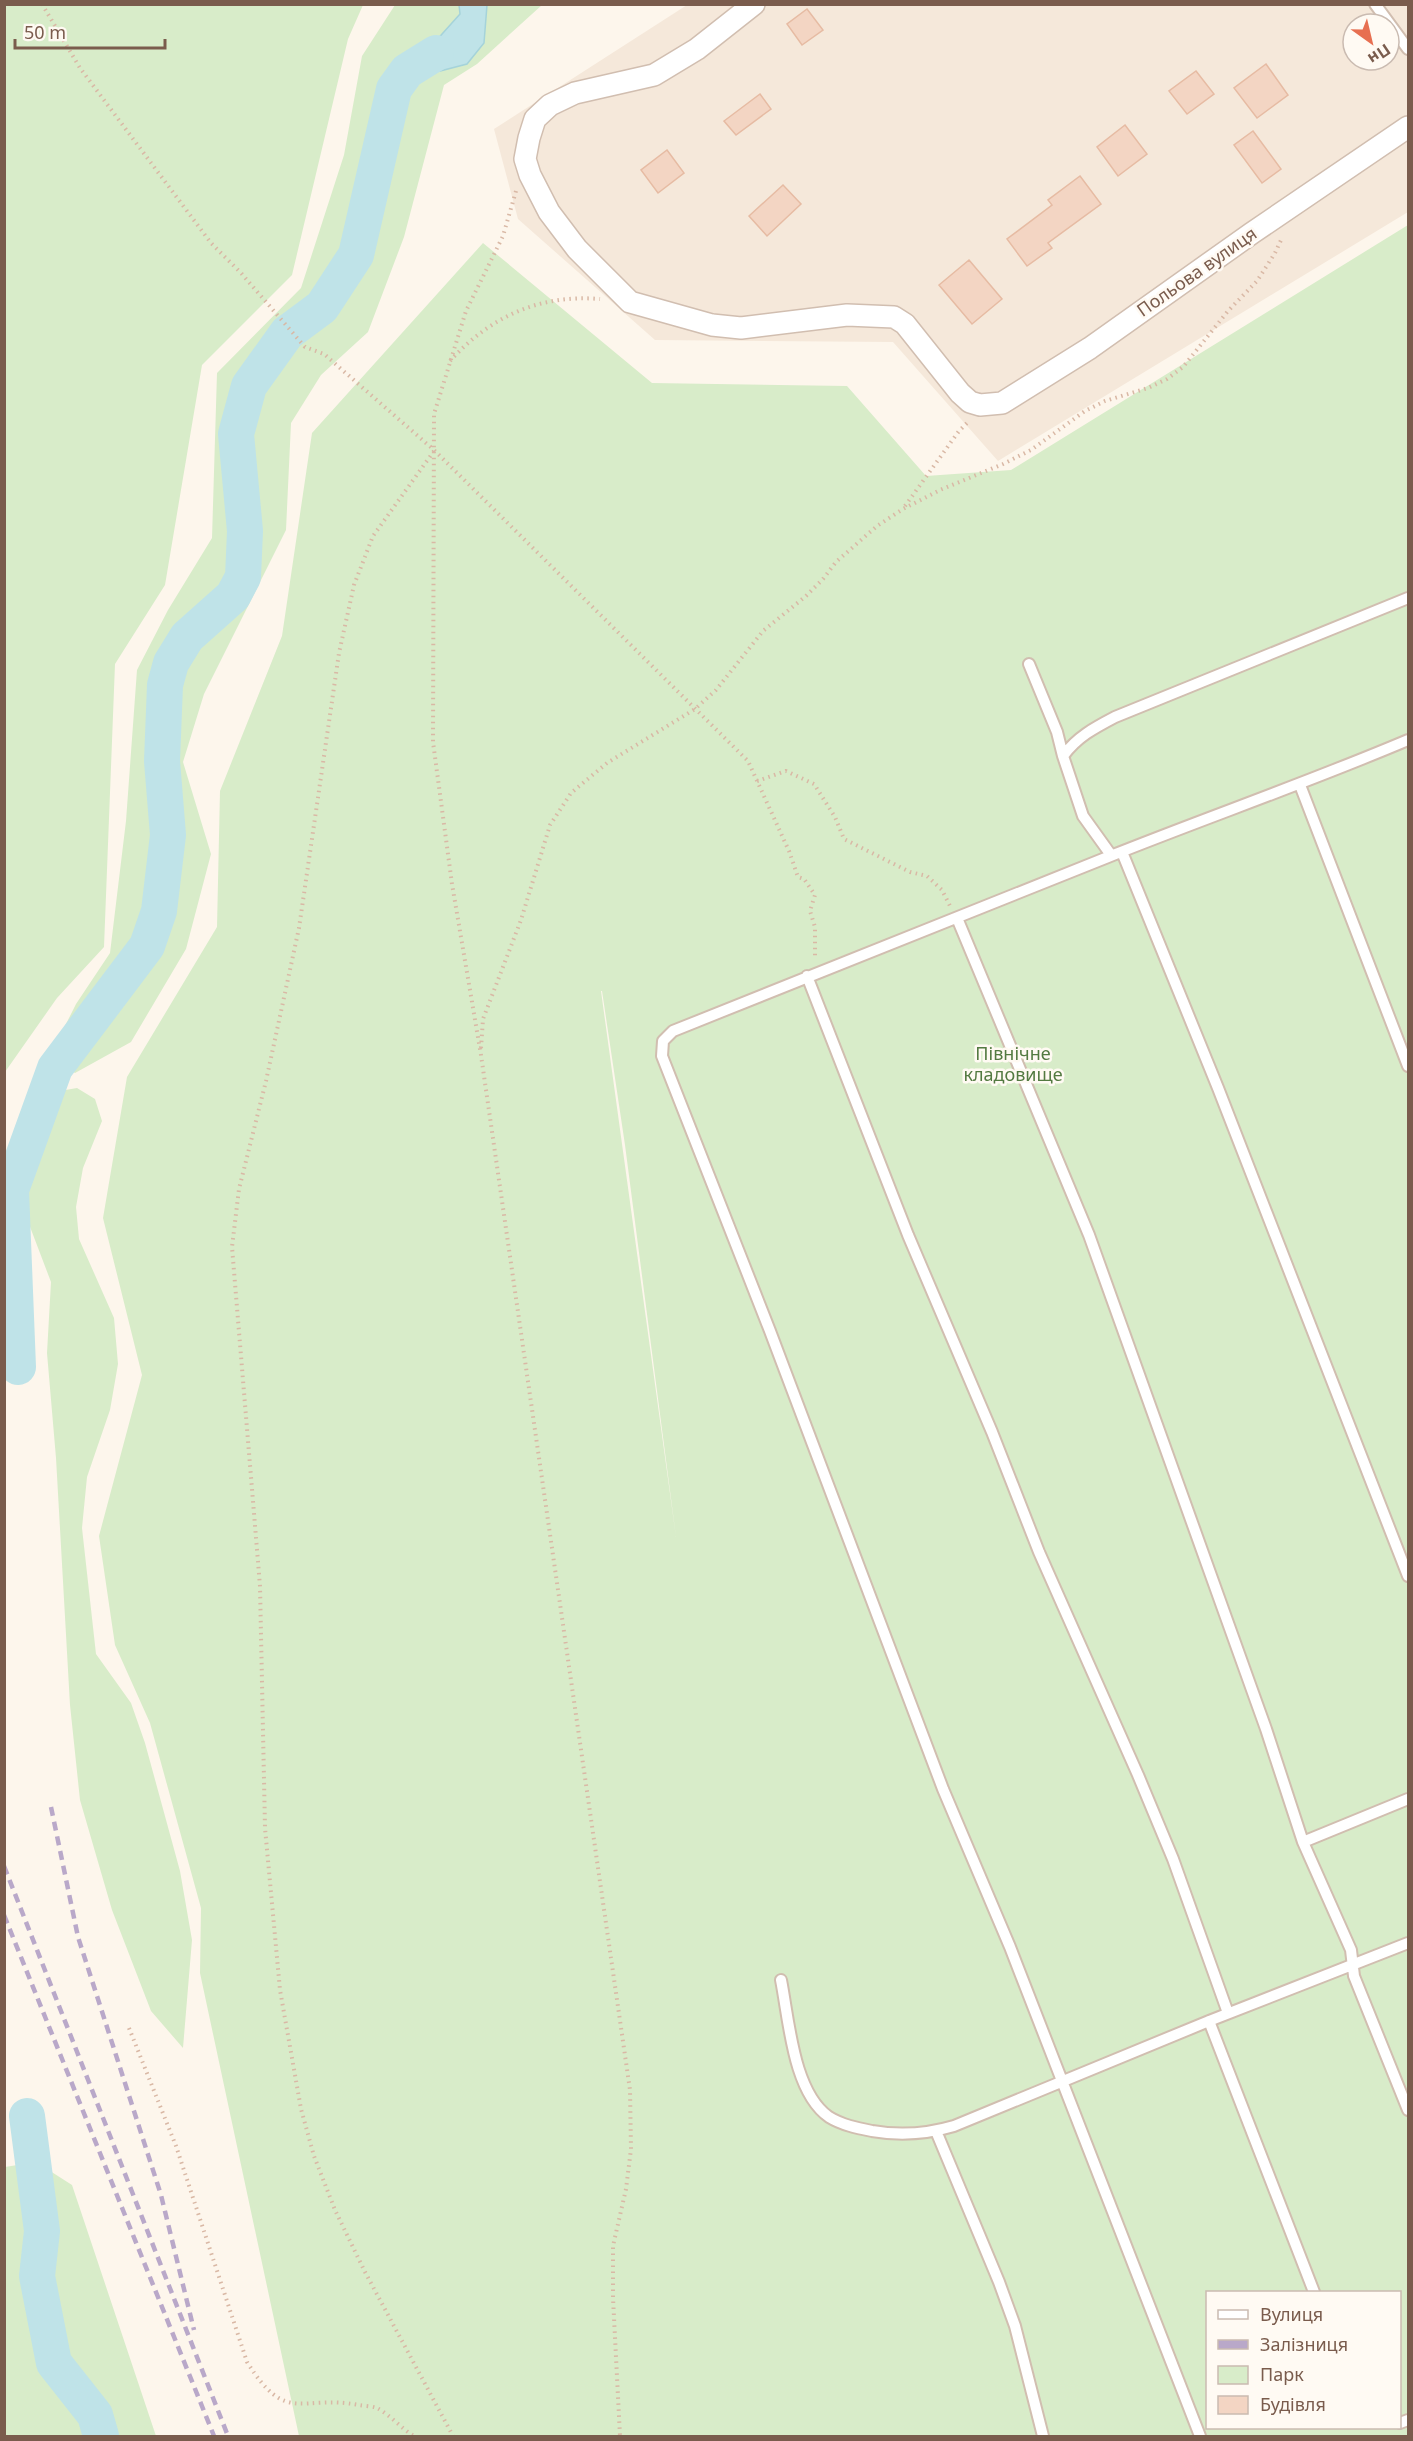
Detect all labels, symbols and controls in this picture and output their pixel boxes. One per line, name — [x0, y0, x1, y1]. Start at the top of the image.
scale bar — [15, 12, 165, 50]
north arrow — [1341, 12, 1401, 72]
text: 50 m — [24, 20, 66, 44]
text: Пн — [1364, 39, 1395, 70]
street label: Польова вулиця — [1132, 221, 1261, 322]
park label: Північне кладовище — [963, 1041, 1063, 1086]
legend — [1206, 2291, 1401, 2429]
text: Вулиця — [1260, 2302, 1323, 2326]
text: Залізниця — [1260, 2332, 1348, 2356]
text: Парк — [1260, 2362, 1304, 2386]
text: Будівля — [1260, 2392, 1326, 2416]

